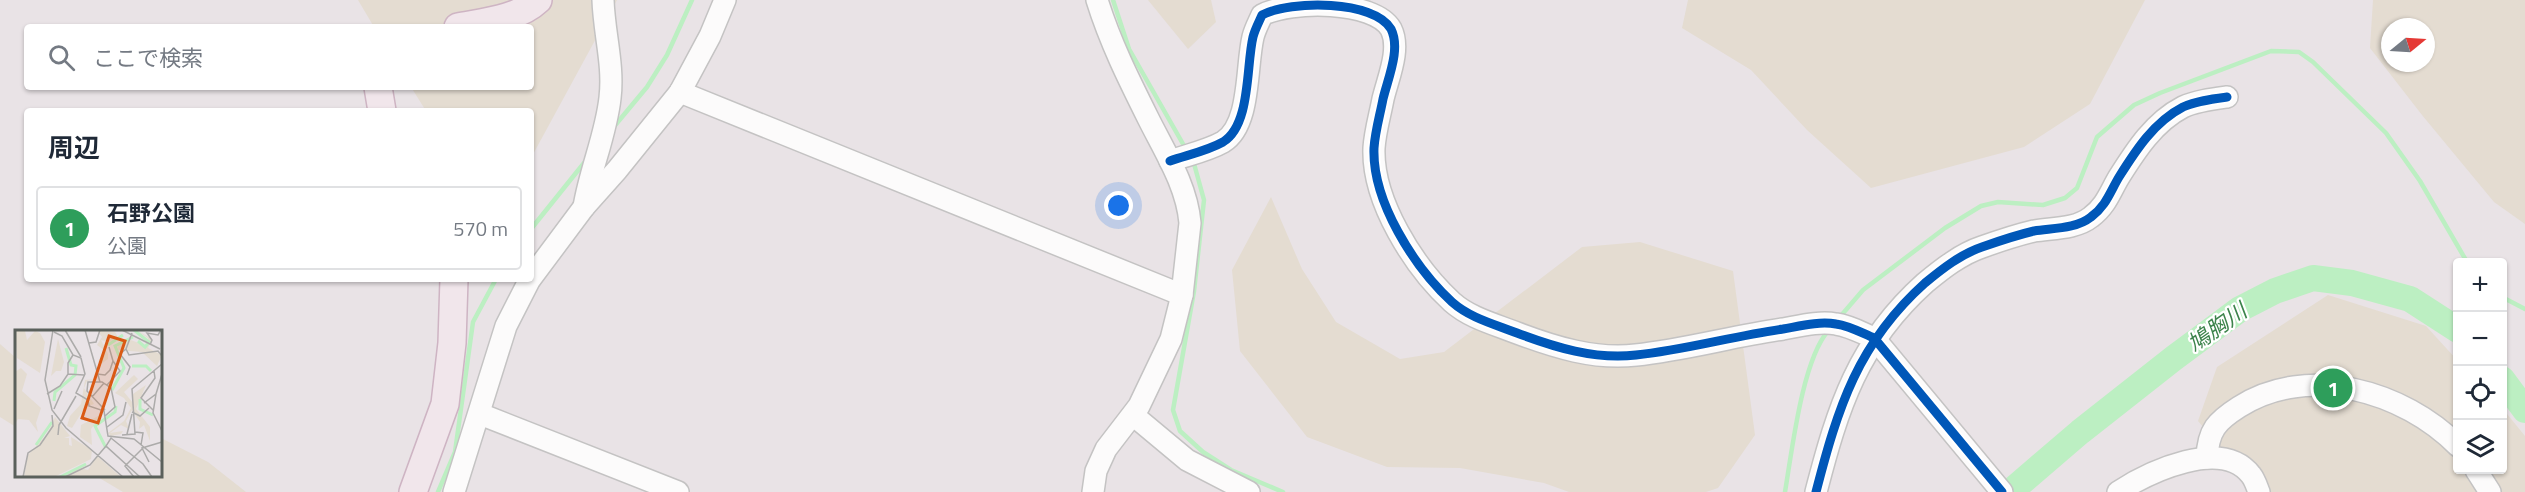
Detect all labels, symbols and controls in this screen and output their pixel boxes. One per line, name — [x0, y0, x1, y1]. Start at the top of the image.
north arrow — [2381, 18, 2435, 72]
search box — [24, 24, 534, 90]
icon: search — [45, 41, 78, 74]
text: ここで検索 — [93, 41, 203, 75]
text: 周辺 — [48, 128, 100, 167]
your location — [1104, 191, 1133, 220]
text: 石野公園 — [107, 196, 195, 230]
text: 1 — [64, 213, 75, 244]
text: 570 m — [453, 213, 508, 244]
text: 公園 — [107, 230, 147, 261]
map controls — [2453, 258, 2507, 474]
button: + — [2453, 258, 2507, 312]
water label: 鳩胸川 — [2180, 293, 2255, 360]
button: − — [2453, 312, 2507, 366]
inset map — [15, 330, 162, 477]
pin: 1 — [2314, 366, 2352, 410]
button: locate — [2453, 366, 2507, 420]
button: layers — [2453, 420, 2507, 474]

